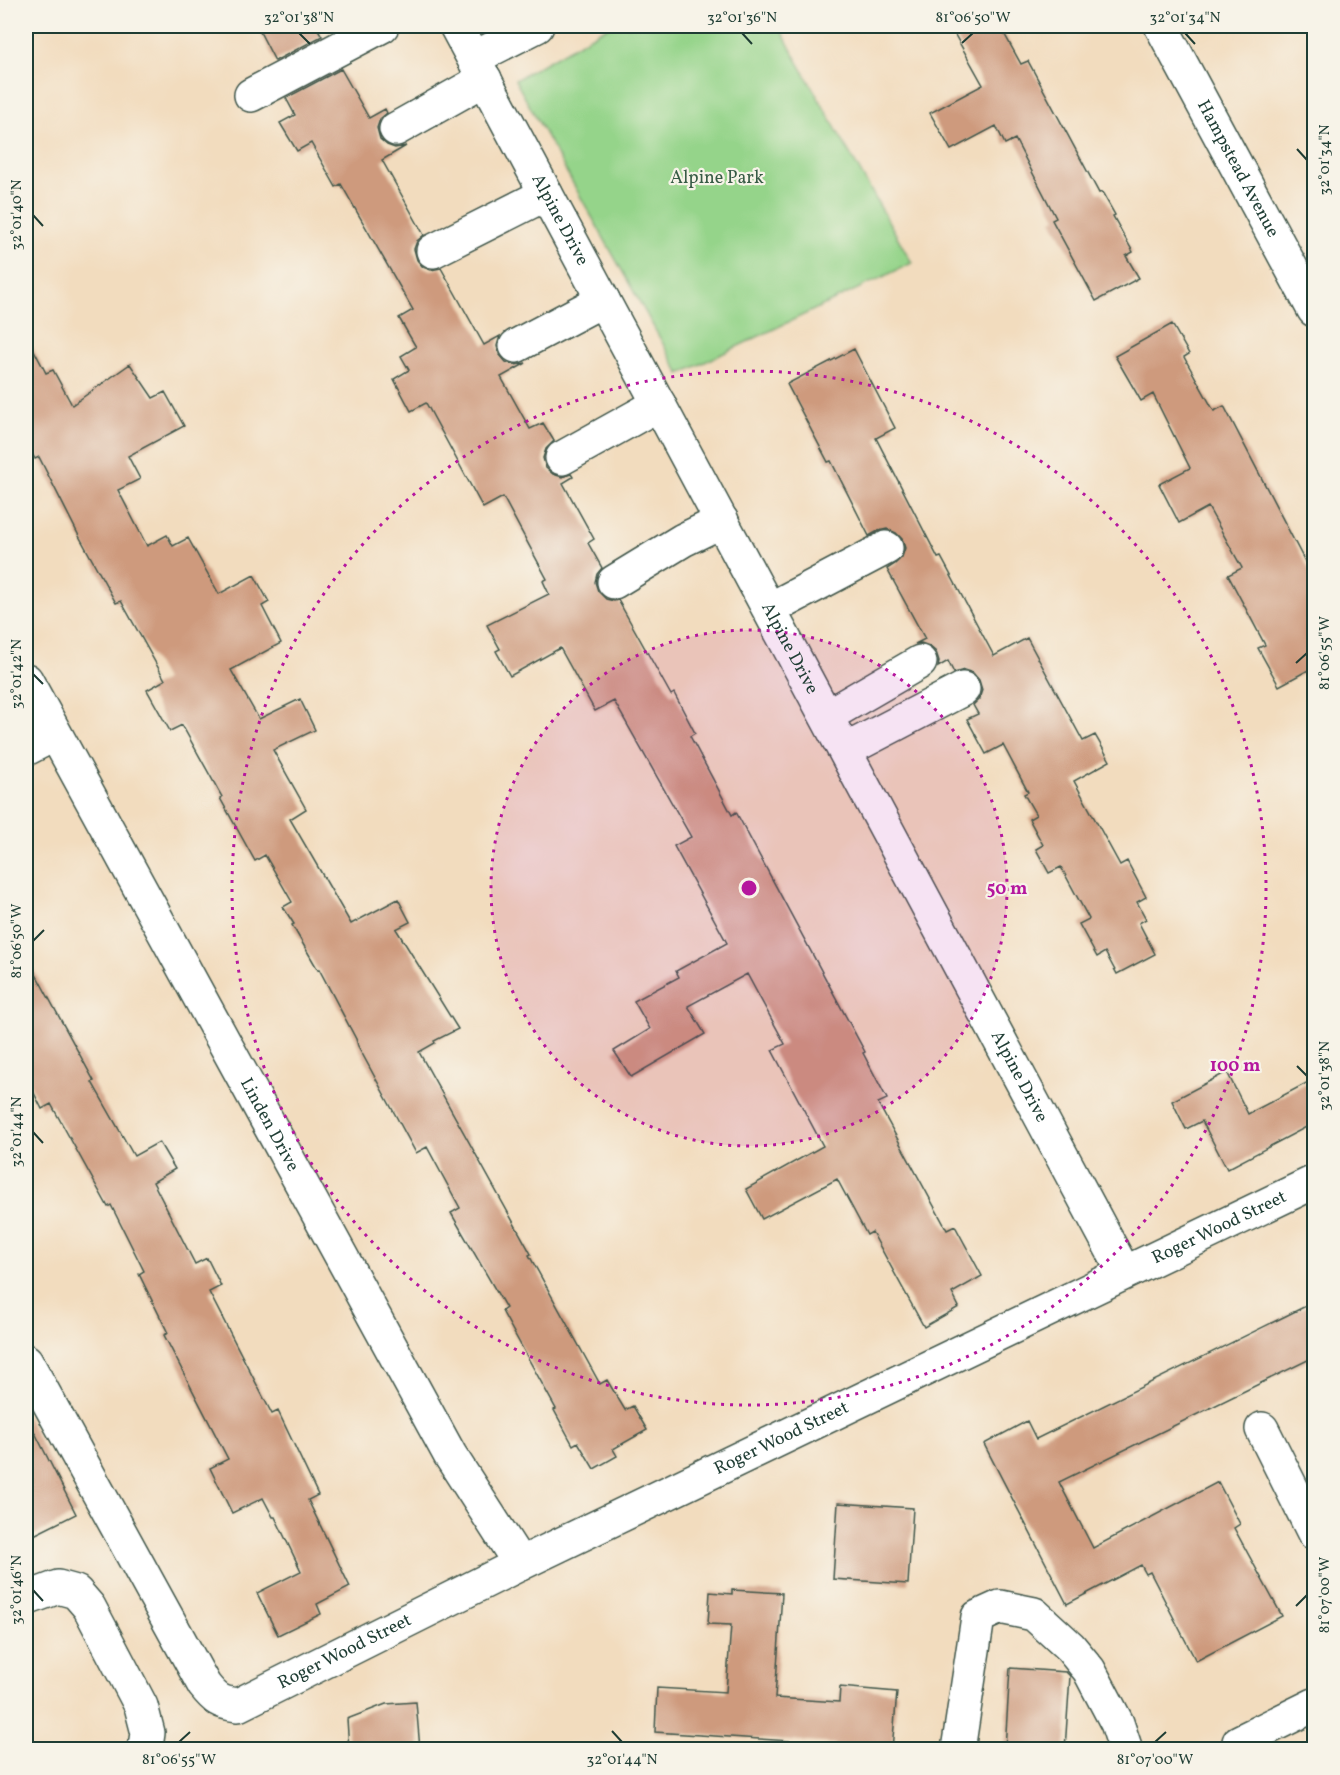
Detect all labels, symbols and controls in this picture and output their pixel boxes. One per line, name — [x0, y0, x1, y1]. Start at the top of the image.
text: 32°01'38"N — [264, 8, 334, 29]
text: 32°01'36"N — [707, 8, 777, 29]
text: 81°06'50"W — [935, 8, 1011, 29]
text: 32°01'34"N — [1149, 8, 1221, 29]
street label: Hampstead Avenue — [1191, 95, 1285, 242]
text: 32°01'34"N — [1315, 124, 1336, 196]
park label: Alpine Park — [670, 166, 764, 191]
street label: Alpine Drive — [525, 170, 595, 270]
text: 32°01'40"N — [7, 179, 28, 251]
street label: Alpine Drive — [755, 598, 824, 699]
text: 81°06'55"W — [1315, 616, 1336, 690]
text: 32°01'42"N — [7, 639, 28, 709]
text: 50 m — [987, 877, 1027, 902]
centre of rings — [739, 878, 759, 898]
text: 81°06'50"W — [7, 903, 28, 979]
street label: Alpine Drive — [984, 1026, 1054, 1127]
text: 32°01'38"N — [1315, 1041, 1336, 1111]
text: 100 m — [1210, 1054, 1260, 1079]
street label: Linden Drive — [234, 1073, 305, 1176]
text: 32°01'44"N — [7, 1096, 28, 1168]
street label: Roger Wood Street — [1148, 1185, 1291, 1271]
street label: Roger Wood Street — [710, 1395, 853, 1481]
text: 32°01'46"N — [7, 1555, 28, 1625]
text: 81°07'00"W — [1315, 1557, 1336, 1633]
street label: Roger Wood Street — [274, 1608, 416, 1696]
text: 81°06'55"W — [142, 1750, 216, 1771]
text: 32°01'44"N — [586, 1750, 658, 1771]
text: 81°07'00"W — [1117, 1750, 1193, 1771]

